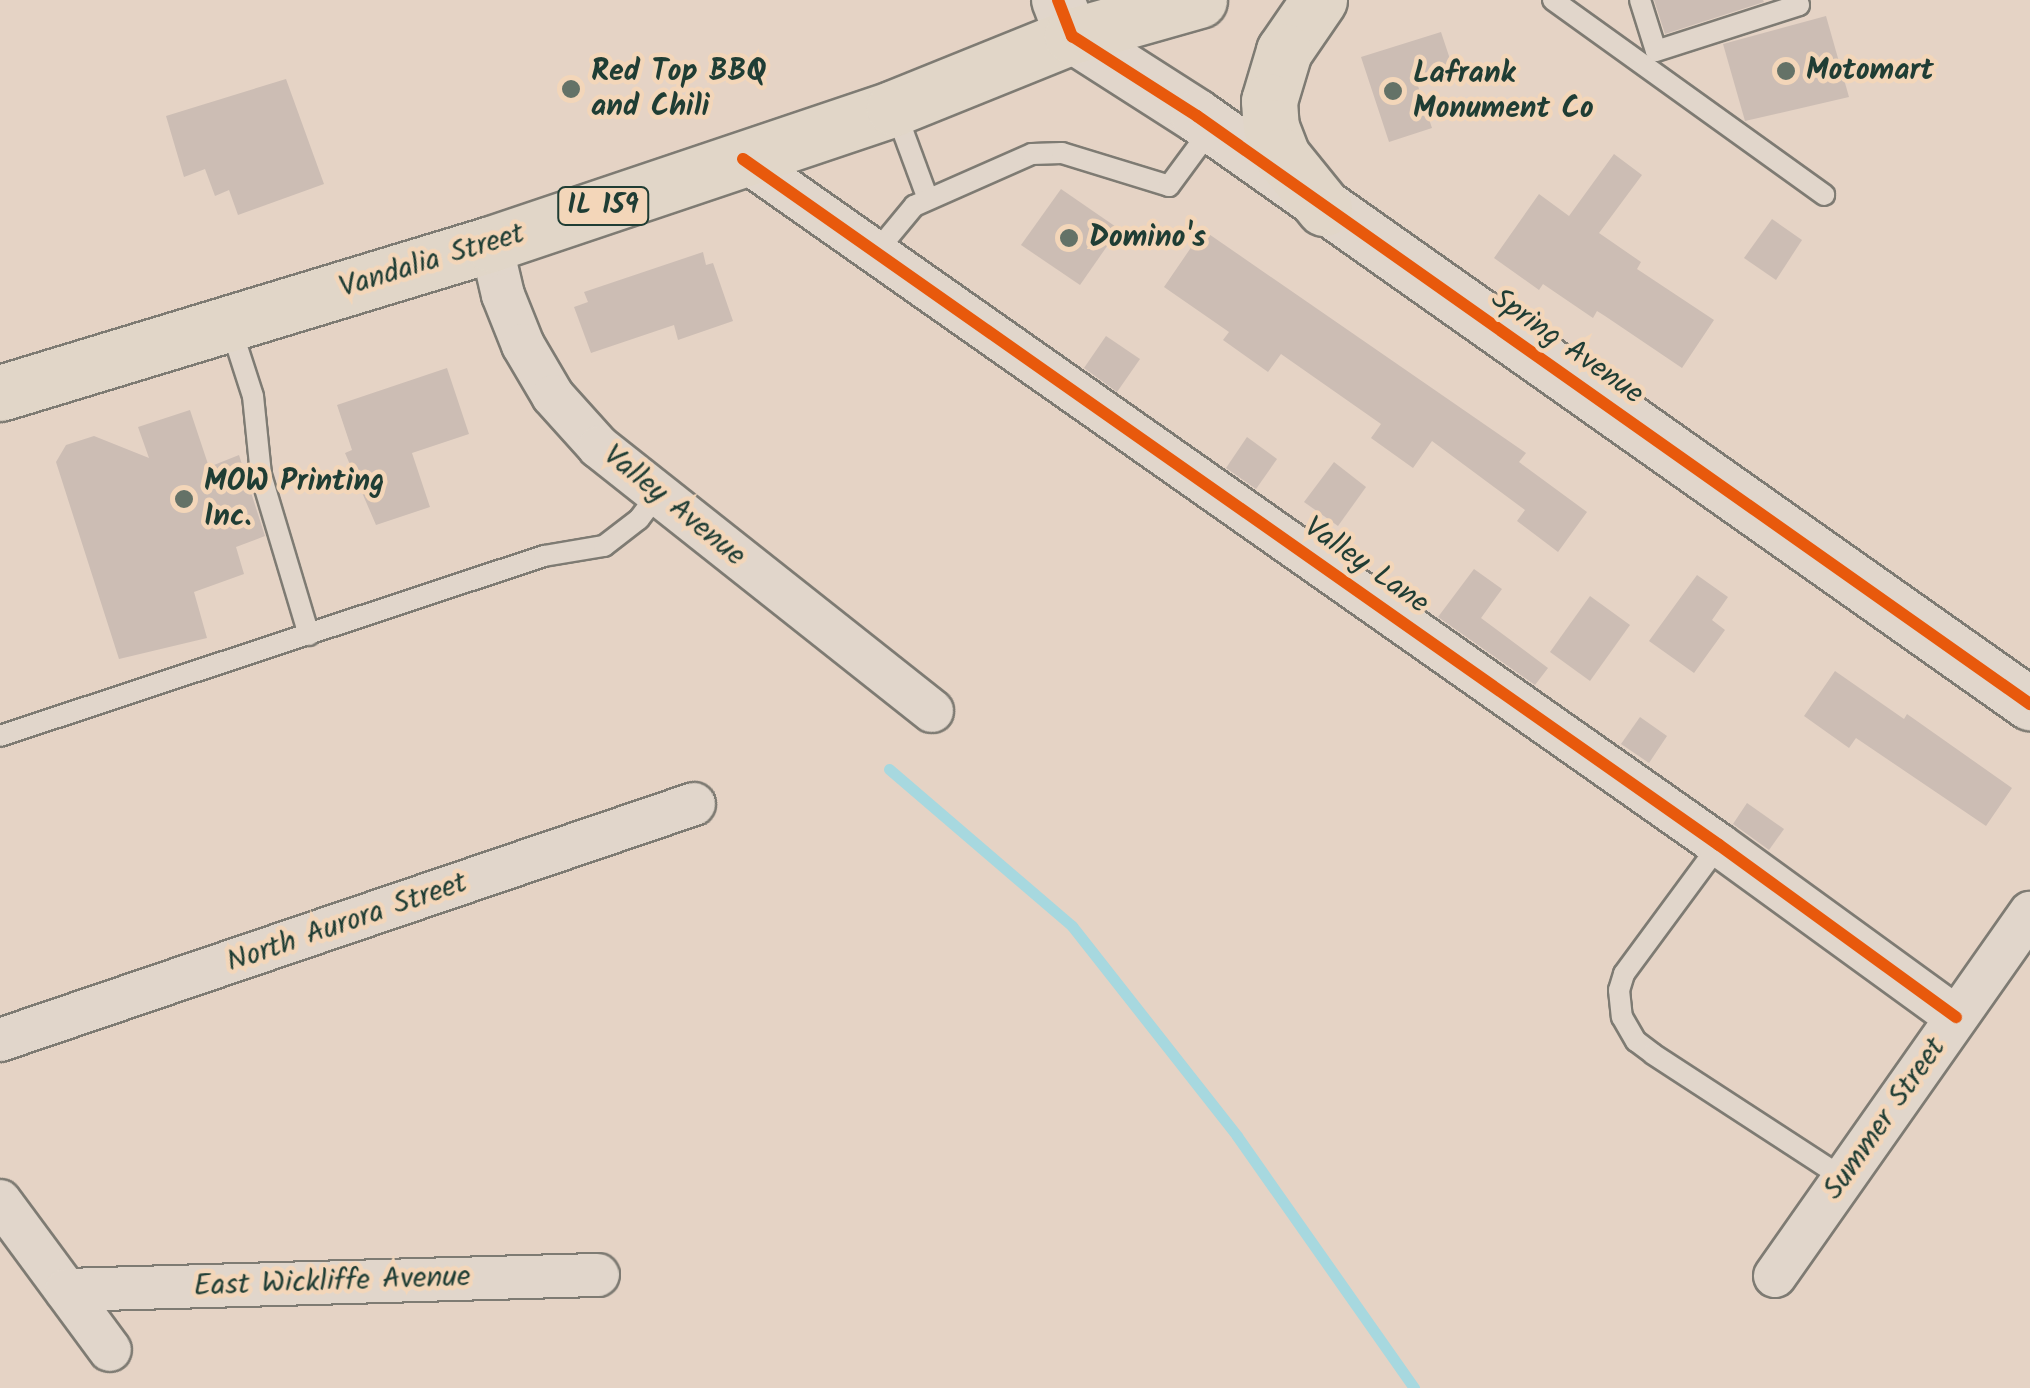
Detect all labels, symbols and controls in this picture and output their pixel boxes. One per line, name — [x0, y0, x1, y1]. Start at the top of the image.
place label: Motomart — [1806, 53, 1934, 89]
place label: Red Top BBQ and Chili — [591, 54, 766, 124]
place label: Lafrank Monument Co — [1413, 56, 1594, 126]
marker: Motomart — [1775, 60, 1797, 82]
marker: Red Top BBQ and Chili — [560, 78, 582, 100]
marker: Lafrank Monument Co — [1382, 80, 1404, 102]
road number: IL 159 — [556, 183, 650, 229]
street label: Vandalia Street — [335, 216, 529, 306]
place label: Domino's — [1089, 220, 1206, 256]
marker: Domino's — [1058, 227, 1080, 249]
street label: Spring Avenue — [1484, 281, 1650, 413]
street label: Valley Avenue — [596, 438, 752, 574]
place label: MOW Printing Inc. — [204, 464, 384, 534]
marker: MOW Printing Inc. — [173, 488, 195, 510]
street label: Valley Lane — [1297, 510, 1435, 622]
street label: North Aurora Street — [222, 865, 472, 981]
street label: Summer Street — [1816, 1031, 1954, 1207]
street label: East Wickliffe Avenue — [193, 1259, 471, 1305]

